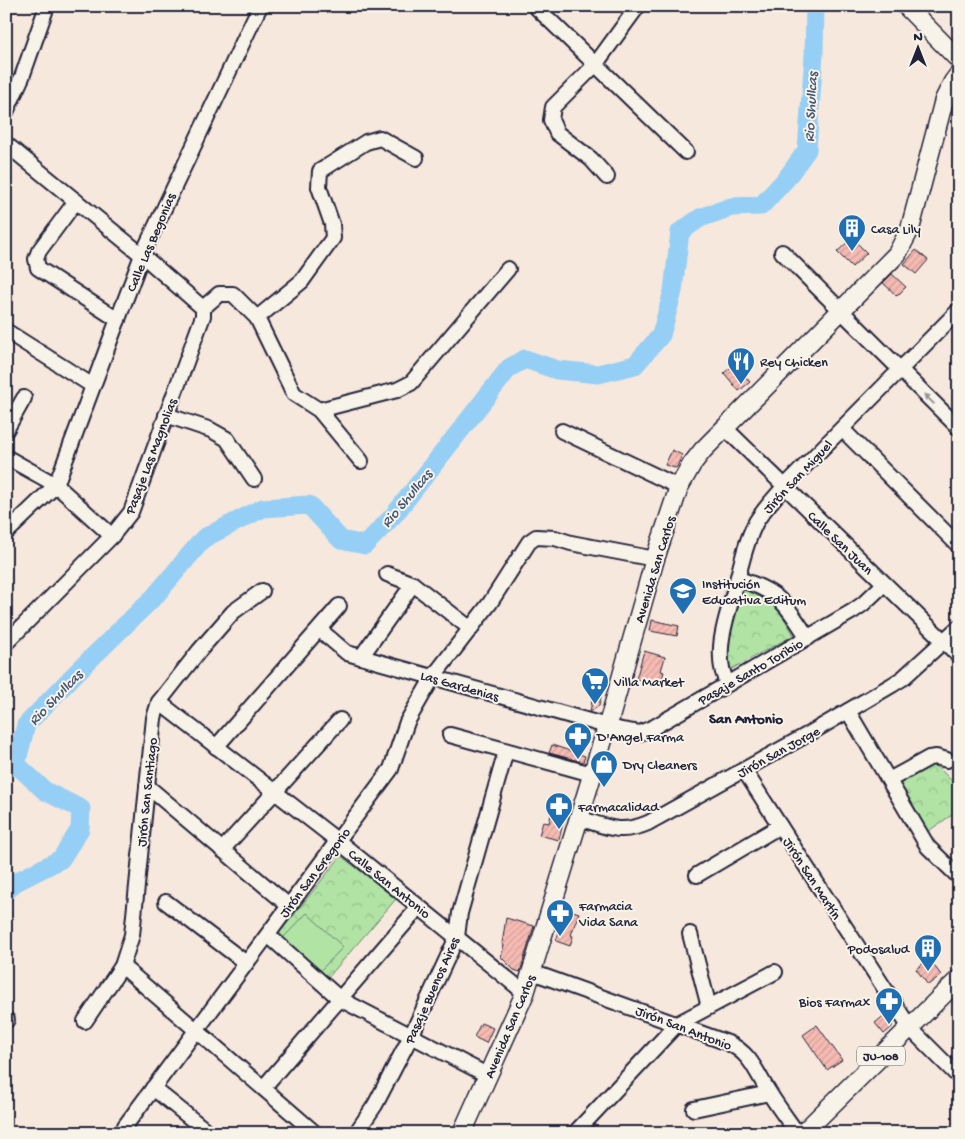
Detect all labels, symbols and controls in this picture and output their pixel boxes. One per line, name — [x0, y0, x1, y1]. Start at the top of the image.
north arrow — [892, 22, 942, 72]
text: N — [913, 29, 923, 46]
water label: Rio Shullcas — [801, 70, 823, 143]
street label: Calle Las Begonias — [124, 190, 181, 295]
building icon: Casa Lily — [837, 213, 867, 252]
place label: Casa Lily — [871, 222, 921, 239]
restaurant icon: Rey Chicken — [726, 346, 756, 385]
place label: Rey Chicken — [760, 355, 828, 372]
one-way arrow — [923, 393, 935, 405]
street label: Pasaje Las Magnolias — [122, 396, 183, 518]
street label: Jirón San Miguel — [760, 437, 837, 518]
water label: Rio Shullcas — [378, 466, 438, 532]
street label: Calle San Juan — [803, 508, 876, 580]
street label: Avenida San Carlos — [632, 514, 681, 625]
school or university icon: Institución Educativa Editum — [668, 576, 698, 615]
place label: Institución Educativa Editum — [702, 577, 806, 610]
street label: Pasaje Santo Toribio — [695, 636, 807, 711]
water label: Rio Shullcas — [26, 666, 88, 730]
supermarket icon: Villa Market — [580, 666, 610, 705]
street label: Las Gardenias — [418, 668, 501, 707]
place label: Villa Market — [613, 675, 685, 692]
district label: San Antonio — [709, 711, 783, 729]
pharmacy icon: D'Angel Farma — [563, 721, 593, 760]
street label: Jirón San Jorge — [735, 723, 824, 783]
place label: D'Angel Farma — [596, 730, 685, 747]
street label: Jirón San Santiago — [134, 737, 163, 848]
shop icon: Dry Cleaners — [589, 749, 619, 788]
place label: Dry Cleaners — [622, 758, 698, 775]
pharmacy icon: Farmacalidad — [544, 791, 574, 830]
place label: Farmacalidad — [577, 800, 660, 817]
street label: Jirón San Gregorio — [277, 825, 355, 922]
street label: Jirón San Martín — [778, 835, 844, 924]
street label: Calle San Antonio — [344, 847, 433, 923]
pharmacy icon: Farmacia Vida Sana — [545, 898, 575, 937]
place label: Farmacia Vida Sana — [578, 899, 639, 932]
building icon: Podosalud — [913, 933, 943, 972]
street label: Pasaje Buenos Aires — [402, 934, 465, 1048]
place label: Podosalud — [847, 942, 911, 959]
street label: Avenida San Carlos — [482, 972, 541, 1081]
pharmacy icon: Bios Farmax — [874, 986, 904, 1025]
place label: Bios Farmax — [798, 995, 871, 1012]
street label: Jirón San Antonio — [633, 1003, 734, 1055]
road number: JU-108 — [857, 1046, 905, 1066]

